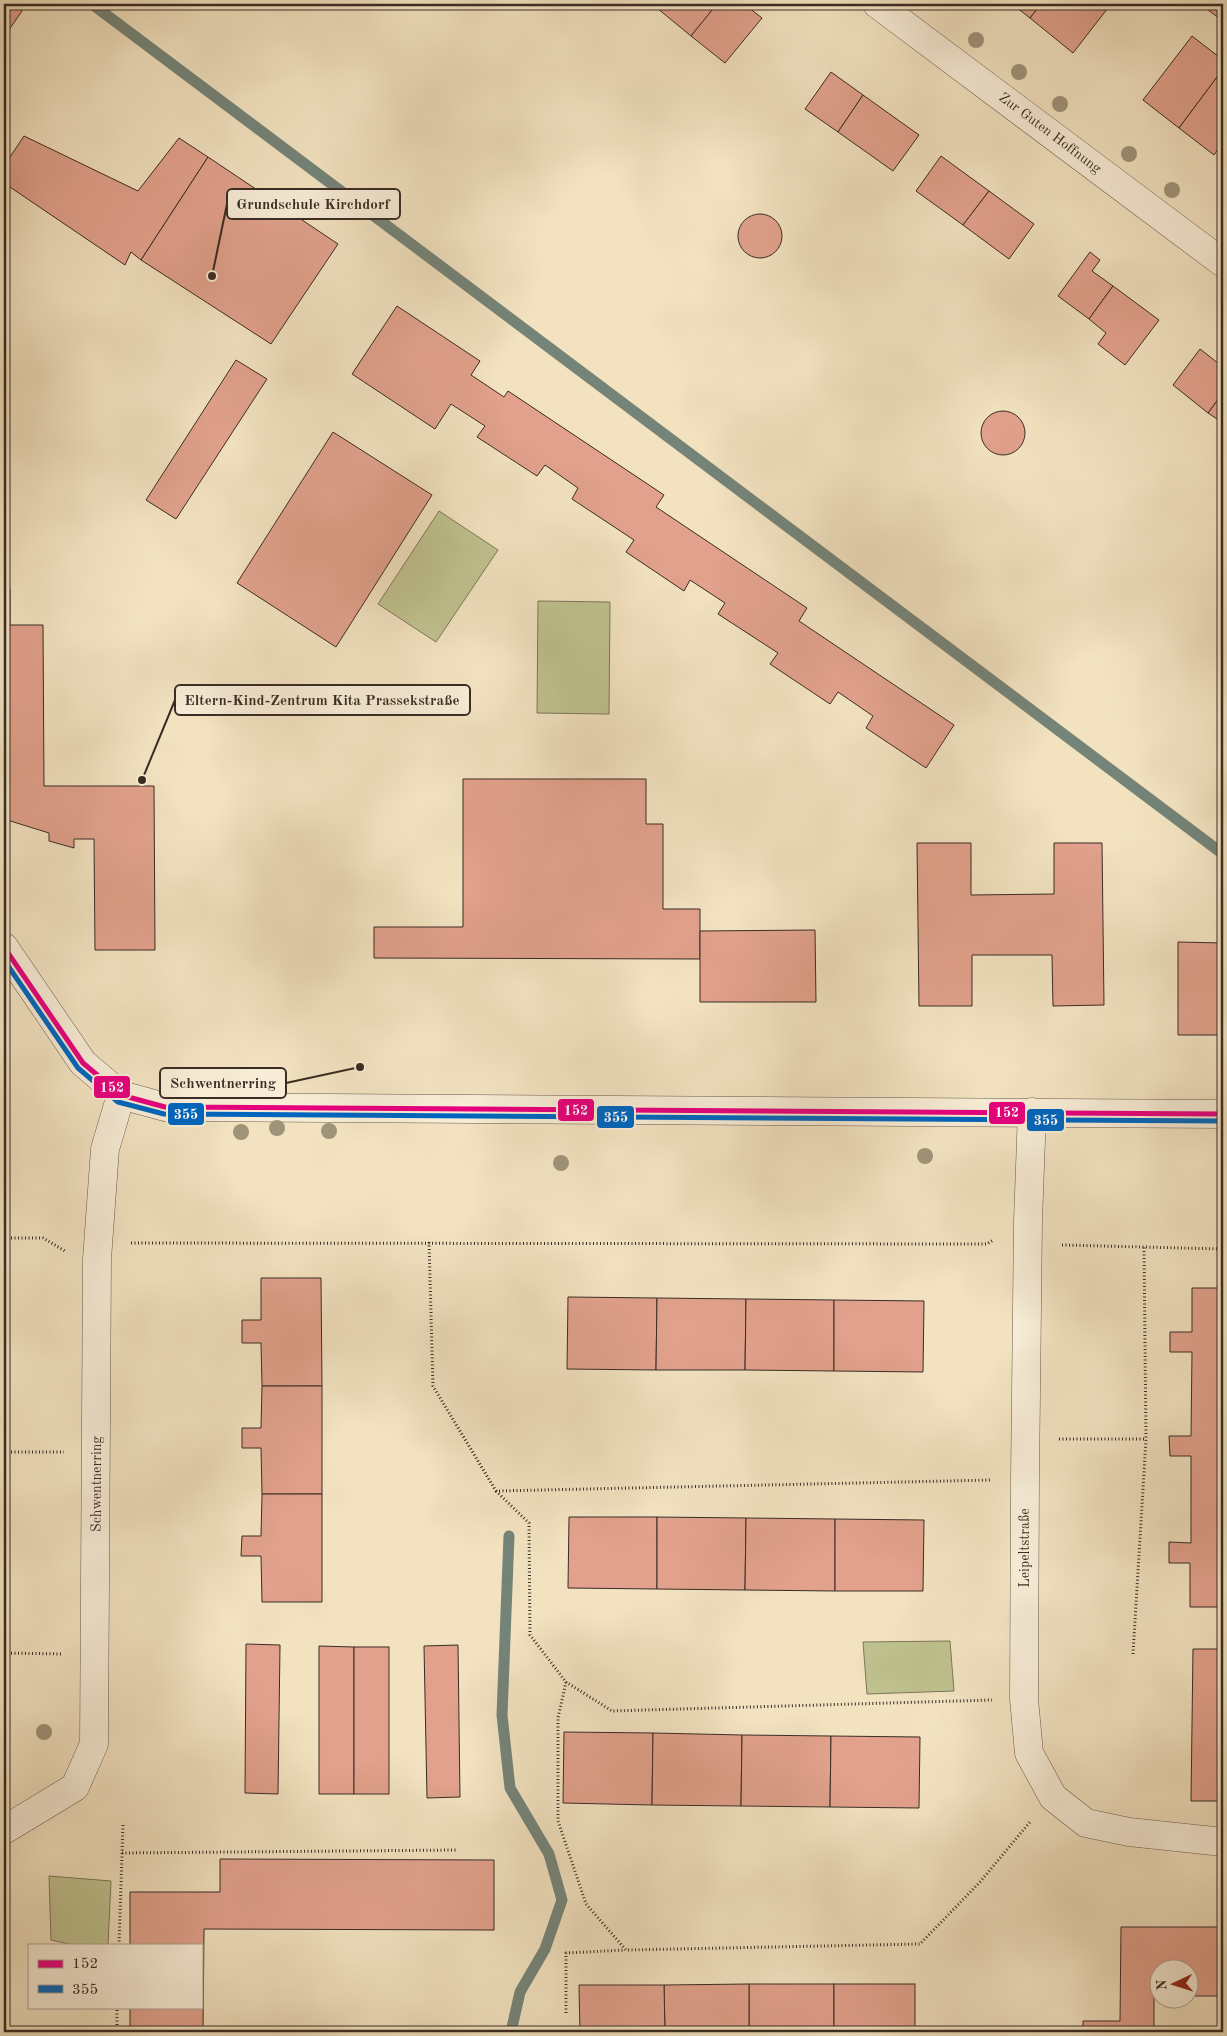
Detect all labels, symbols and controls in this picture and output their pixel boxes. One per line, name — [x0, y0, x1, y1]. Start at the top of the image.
street label: Zur Guten Hoffnung — [996, 90, 1104, 176]
callout: Grundschule Kirchdorf — [227, 189, 400, 219]
text: Grundschule Kirchdorf — [236, 198, 391, 213]
callout: Eltern-Kind-Zentrum Kita Prassekstraße — [175, 685, 470, 715]
text: Eltern-Kind-Zentrum Kita Prassekstraße — [184, 694, 460, 709]
callout: Schwentnerring — [160, 1068, 286, 1098]
line badge: 152 — [93, 1075, 131, 1099]
text: Schwentnerring — [170, 1077, 277, 1092]
text: 152 — [100, 1081, 124, 1095]
line badge: 152 — [557, 1098, 595, 1122]
line badge: 152 — [988, 1101, 1026, 1125]
line badge: 355 — [167, 1102, 205, 1126]
text: 152 — [564, 1104, 588, 1118]
line badge: 355 — [596, 1105, 635, 1129]
text: 152 — [995, 1106, 1019, 1120]
text: 355 — [174, 1108, 198, 1122]
line badge: 355 — [1026, 1108, 1065, 1132]
text: 355 — [604, 1111, 628, 1125]
text: 355 — [1034, 1114, 1058, 1128]
street label: Schwentnerring — [90, 1436, 104, 1532]
street label: Leipeltstraße — [1018, 1508, 1032, 1588]
legend — [28, 1944, 202, 2008]
text: 152 — [72, 1957, 98, 1972]
north arrow — [1150, 1958, 1200, 2008]
text: N — [1155, 1979, 1169, 1991]
text: 355 — [72, 1983, 98, 1998]

